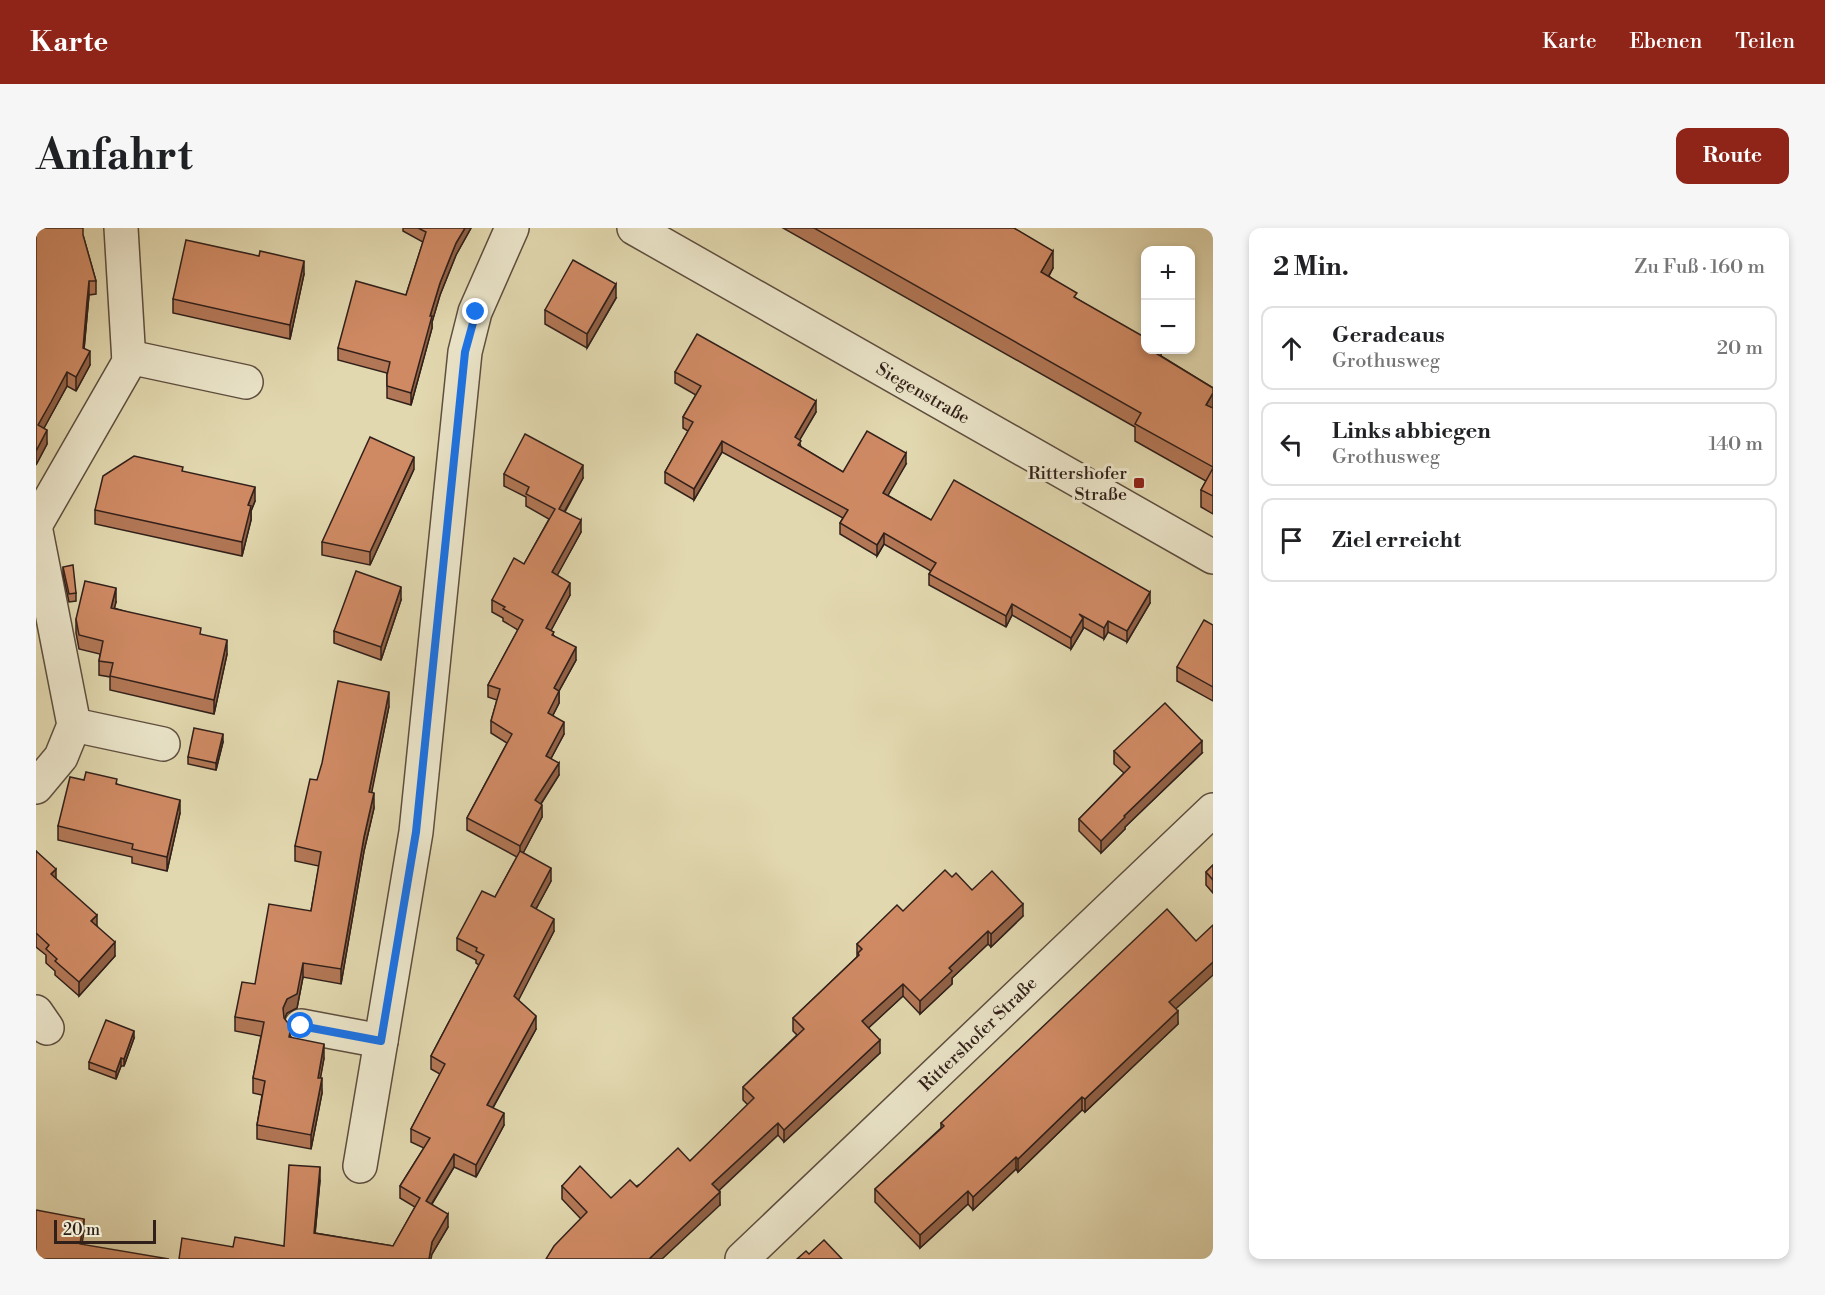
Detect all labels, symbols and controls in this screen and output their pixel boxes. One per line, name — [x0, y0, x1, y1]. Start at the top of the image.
text: Karte — [30, 25, 108, 60]
text: Karte — [1542, 29, 1597, 55]
text: Ebenen — [1630, 29, 1702, 55]
text: Teilen — [1735, 29, 1795, 55]
button: Route — [1676, 128, 1789, 184]
text: Anfahrt — [36, 130, 193, 183]
map controls — [1141, 246, 1195, 354]
button: + — [1141, 246, 1195, 300]
text: 2 Min. — [1273, 251, 1349, 283]
text: Zu Fuß · 160 m — [1634, 255, 1765, 280]
route end — [462, 298, 488, 324]
button: − — [1141, 300, 1195, 354]
text: Geradeaus — [1332, 322, 1445, 349]
icon: ahead — [1275, 332, 1308, 365]
text: 20 m — [1717, 336, 1763, 361]
text: Grothusweg — [1332, 349, 1440, 374]
street label: Siegenstraße — [872, 357, 974, 430]
text: Links abbiegen — [1332, 418, 1491, 445]
icon: left — [1275, 428, 1308, 461]
text: 140 m — [1708, 432, 1763, 457]
text: Grothusweg — [1332, 445, 1440, 470]
place label: Rittershofer Straße — [1028, 462, 1127, 506]
marker: Rittershofer Straße — [1132, 476, 1146, 490]
icon: arrive — [1275, 524, 1308, 557]
text: Ziel erreicht — [1332, 527, 1461, 554]
street label: Rittershofer Straße — [914, 972, 1042, 1097]
route start — [287, 1012, 313, 1038]
scale bar — [54, 1217, 156, 1244]
text: 20 m — [63, 1220, 100, 1240]

